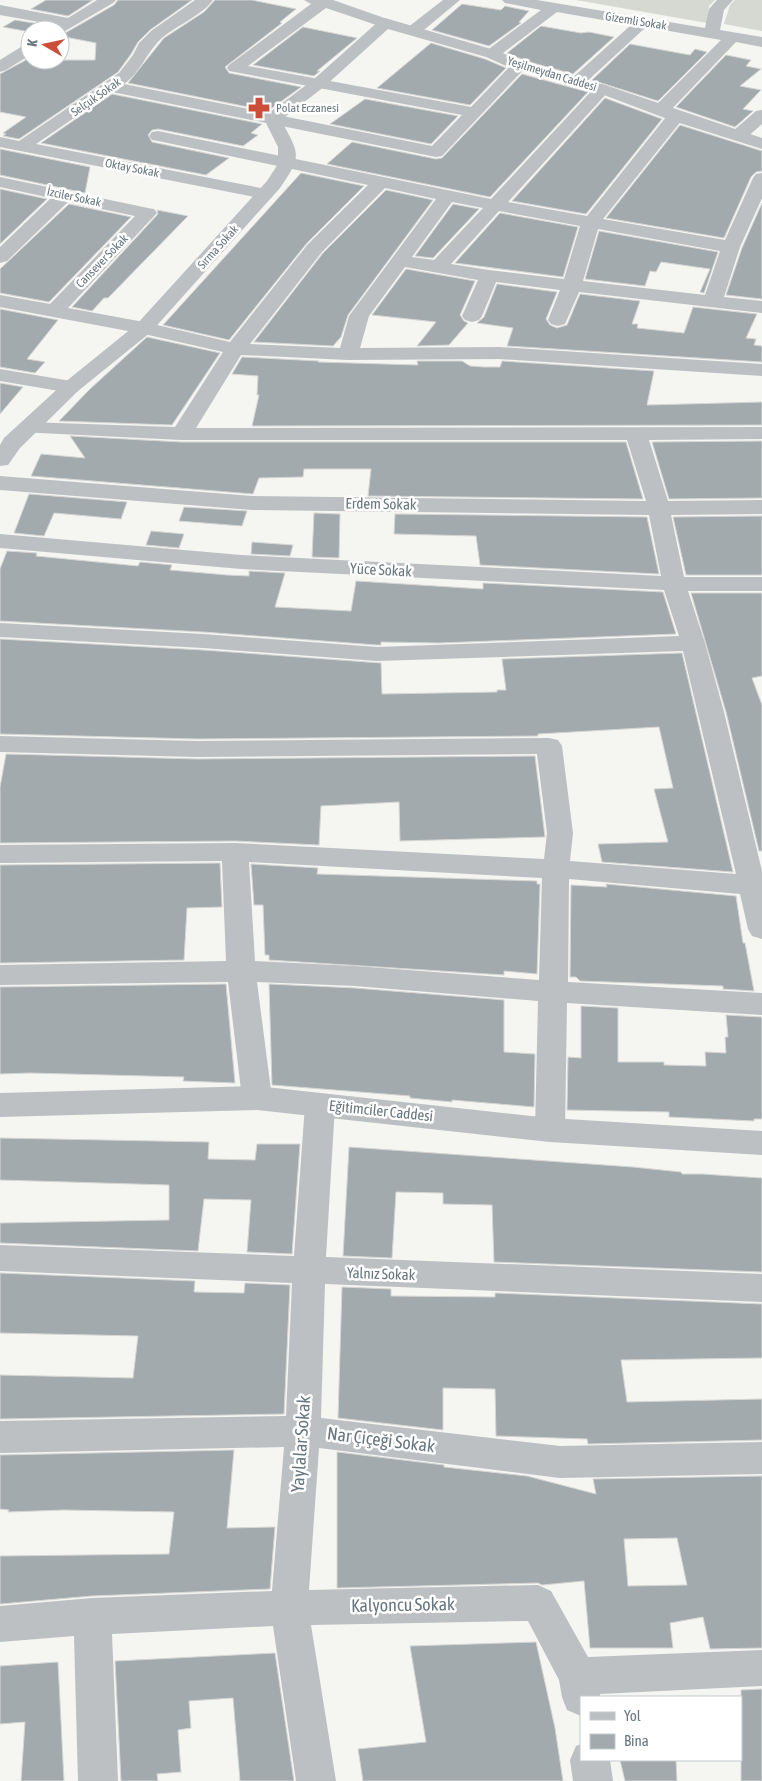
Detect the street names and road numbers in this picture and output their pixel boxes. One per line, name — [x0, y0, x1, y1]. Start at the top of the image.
street label: Gizemli Sokak — [604, 9, 668, 33]
street label: Yeşilmeydan Caddesi — [506, 54, 598, 94]
street label: Selçuk Sokak — [68, 74, 124, 119]
street label: Oktay Sokak — [104, 156, 161, 180]
street label: İzciler Sokak — [46, 184, 103, 210]
street label: Sırma Sokak — [195, 222, 242, 272]
street label: Cansever Sokak — [73, 231, 131, 291]
street label: Erdem Sokak — [345, 494, 417, 513]
street label: Yüce Sokak — [350, 559, 413, 580]
street label: Eğitimciler Caddesi — [328, 1097, 434, 1124]
street label: Yalnız Sokak — [347, 1264, 416, 1283]
street label: Yaylalar Sokak — [287, 1395, 314, 1493]
street label: Nar Çiçeği Sokak — [326, 1422, 436, 1457]
street label: Kalyoncu Sokak — [351, 1593, 455, 1616]

